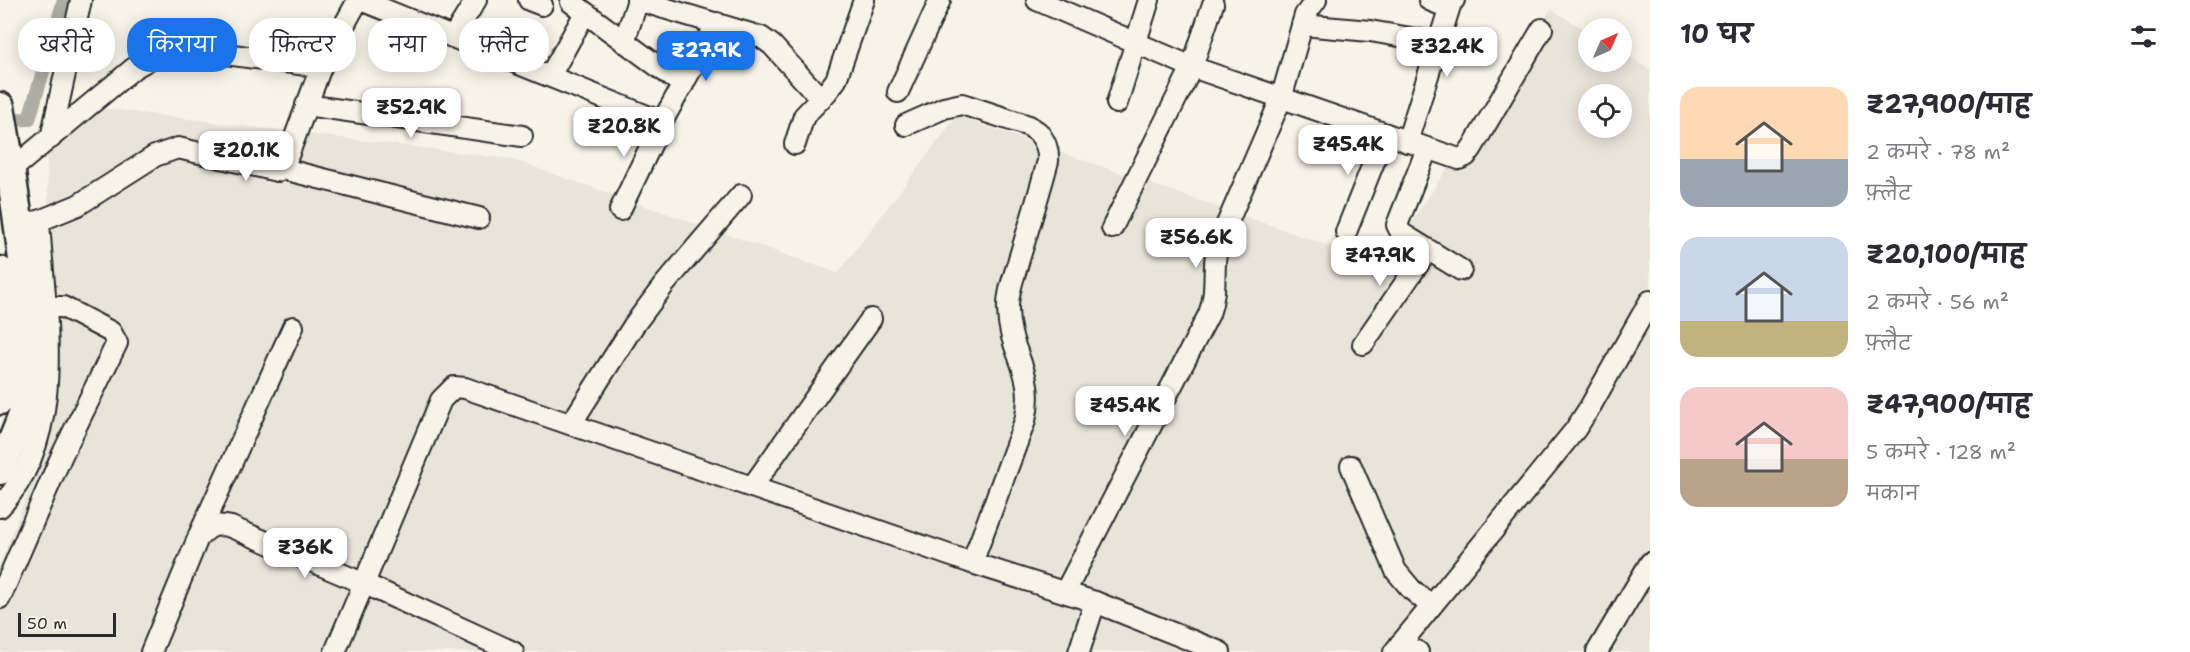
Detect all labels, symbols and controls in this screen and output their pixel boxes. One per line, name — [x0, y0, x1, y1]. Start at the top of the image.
text: 10 घर — [1680, 16, 1753, 51]
chip: खरीदें — [18, 18, 115, 72]
chip: किराया — [127, 18, 237, 72]
chip: फ़िल्टर — [249, 18, 356, 72]
chip: नया — [368, 18, 447, 72]
chip: फ़्लैट — [459, 18, 549, 72]
north arrow — [1578, 18, 1632, 72]
map controls — [1578, 18, 1632, 138]
icon: filters — [2127, 20, 2160, 53]
pin: ₹32.4K — [1398, 27, 1496, 78]
pin: ₹27.9K — [657, 31, 755, 82]
text: ₹32.4K — [1410, 33, 1484, 59]
text: ₹27.9K — [671, 37, 741, 63]
button: locate — [1578, 84, 1632, 138]
text: ₹27,900/माह — [1866, 86, 2031, 121]
pin: ₹52.9K — [362, 88, 460, 139]
text: ₹52.9K — [376, 94, 446, 120]
pin: ₹20.8K — [575, 107, 673, 158]
icon: home — [1728, 111, 1800, 183]
text: ₹20.8K — [587, 113, 661, 139]
pin: ₹45.4K — [1299, 125, 1397, 176]
pin: ₹20.1K — [197, 131, 295, 182]
text: ₹45.4K — [1312, 131, 1384, 157]
text: ₹20.1K — [213, 137, 279, 163]
text: 2 कमरे · 78 m² — [1866, 139, 2010, 165]
text: फ़्लैट — [1866, 180, 1912, 206]
pin: ₹56.6K — [1147, 218, 1245, 269]
text: ₹56.6K — [1159, 224, 1233, 250]
pin: ₹47.9K — [1331, 236, 1429, 287]
text: ₹20,100/माह — [1866, 236, 2026, 271]
text: ₹47.9K — [1345, 242, 1415, 268]
icon: home — [1728, 261, 1800, 333]
text: 2 कमरे · 56 m² — [1866, 289, 2009, 315]
text: फ़्लैट — [1866, 330, 1912, 356]
pin: ₹45.4K — [1076, 386, 1174, 437]
text: ₹47,900/माह — [1866, 386, 2031, 421]
text: ₹45.4K — [1089, 392, 1161, 418]
icon: home — [1728, 411, 1800, 483]
text: 5 कमरे · 128 m² — [1866, 439, 2016, 465]
text: मकान — [1866, 480, 1919, 506]
pin: ₹36K — [269, 528, 341, 579]
text: ₹36K — [277, 534, 333, 560]
scale bar — [18, 610, 116, 638]
text: 50 m — [27, 613, 67, 634]

